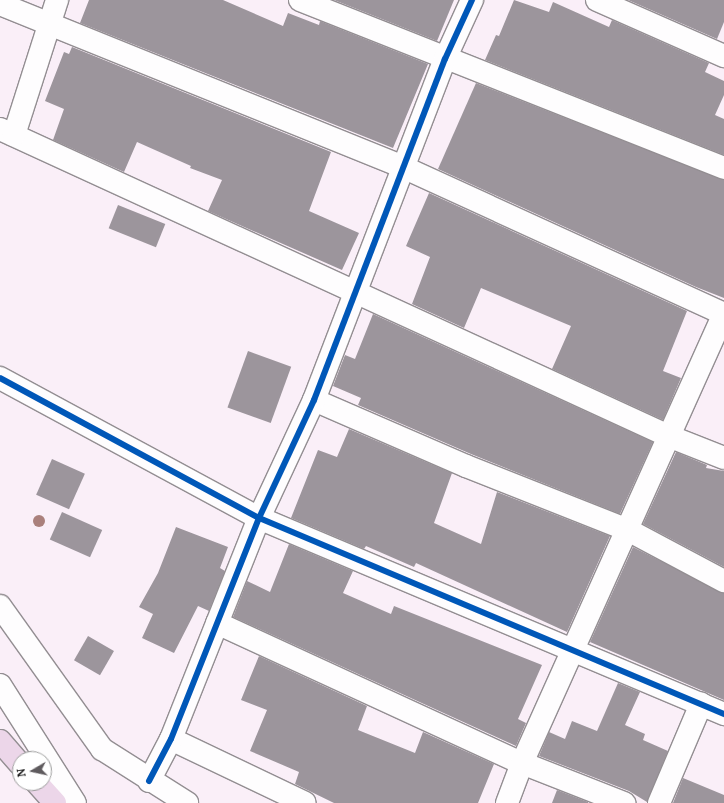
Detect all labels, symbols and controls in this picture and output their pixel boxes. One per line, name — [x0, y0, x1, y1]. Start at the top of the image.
north arrow — [12, 751, 52, 791]
text: N — [14, 768, 29, 778]

